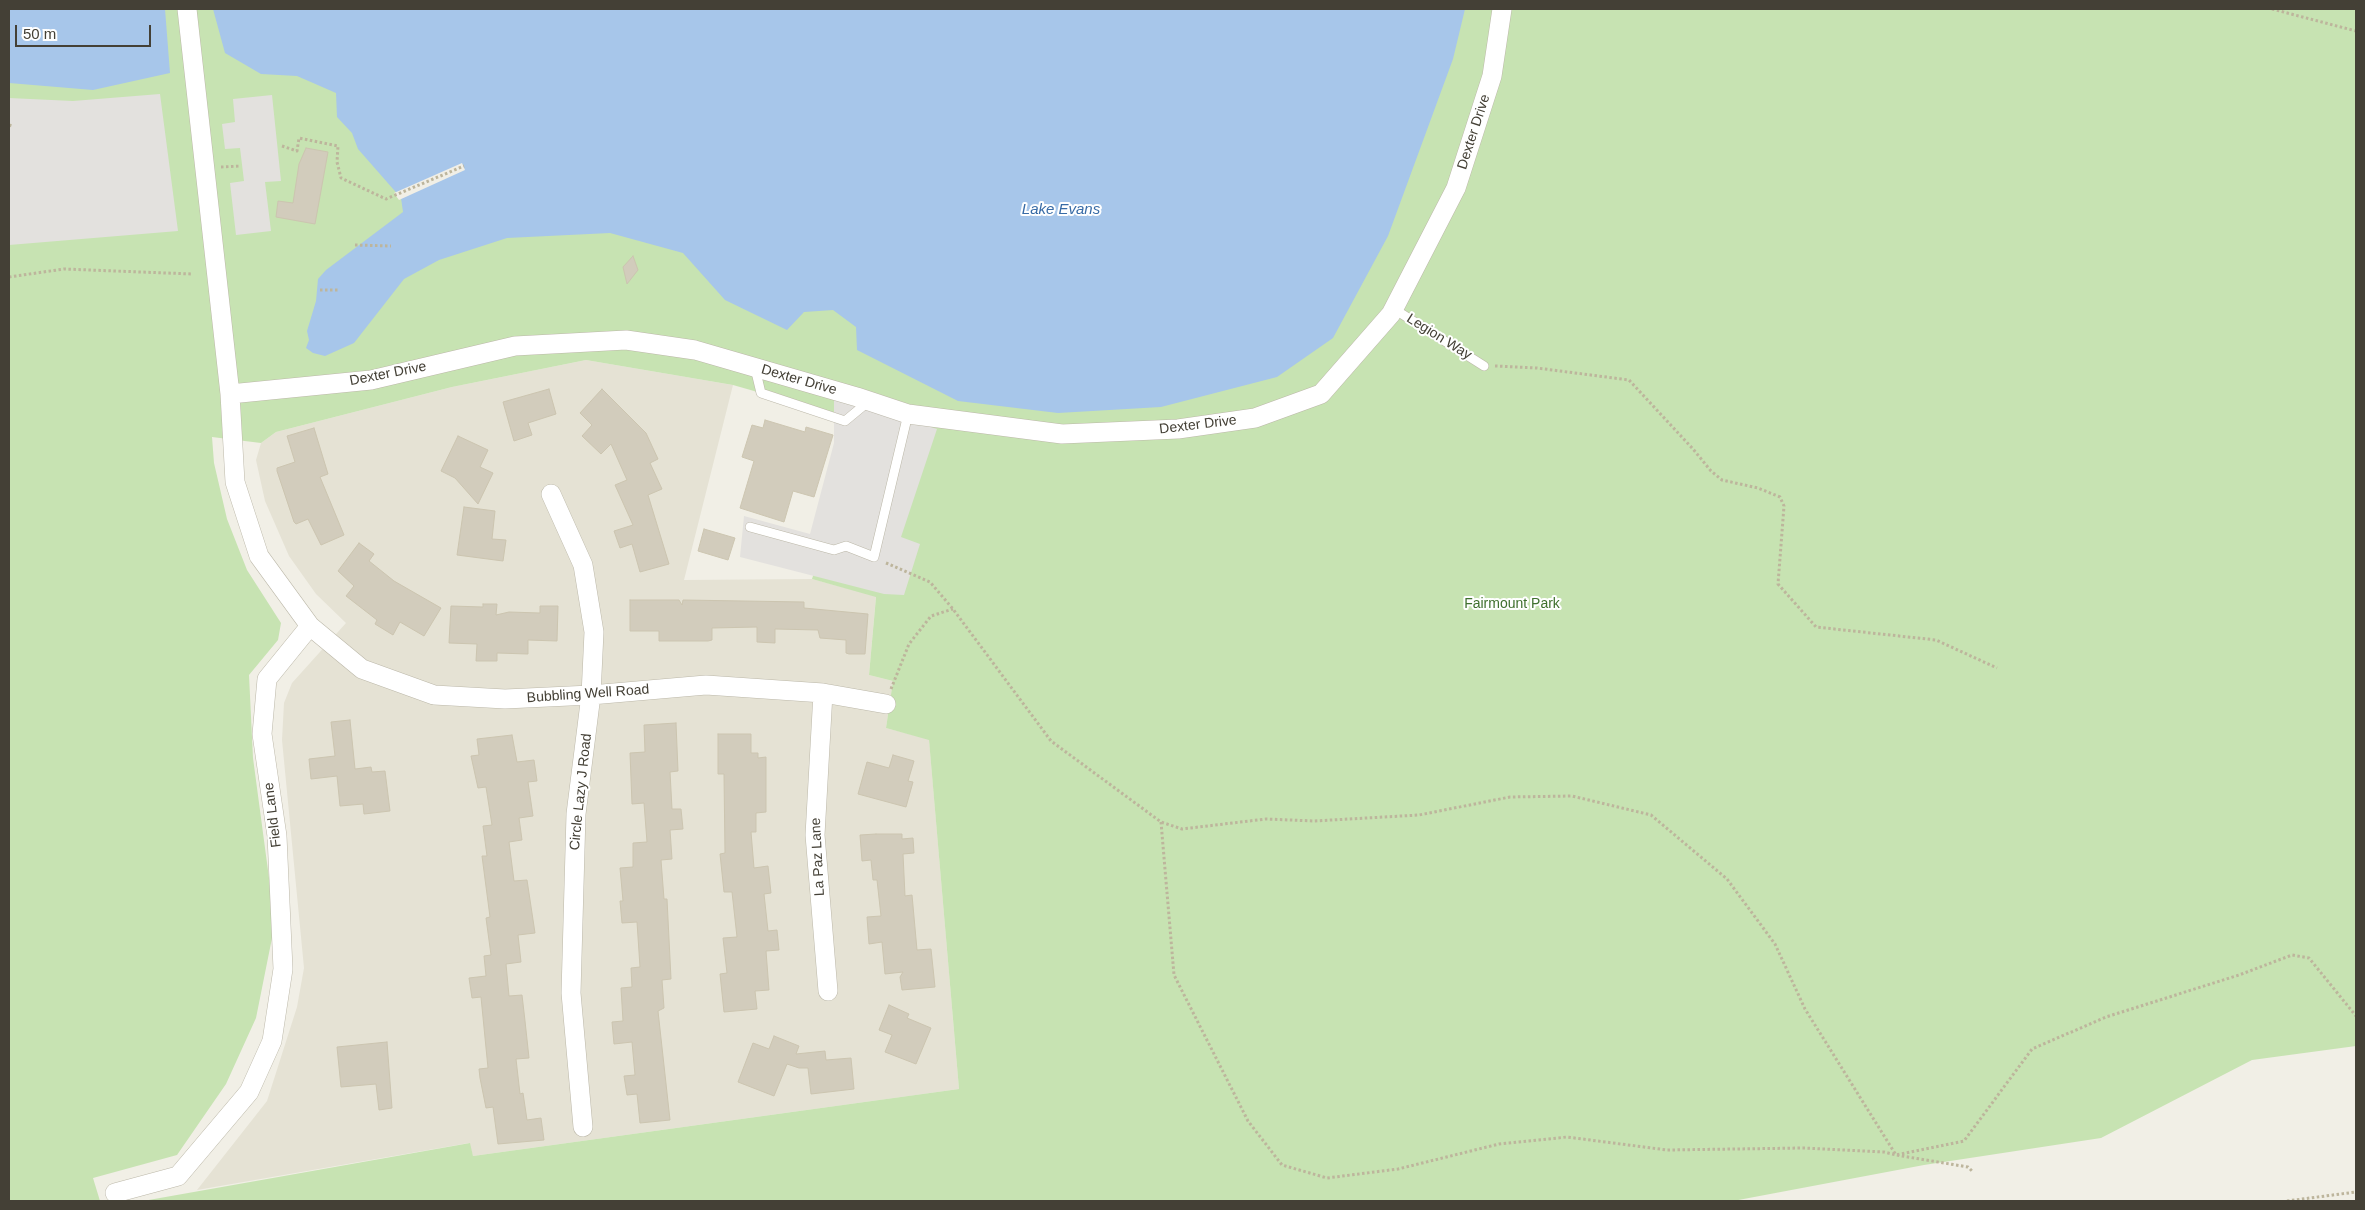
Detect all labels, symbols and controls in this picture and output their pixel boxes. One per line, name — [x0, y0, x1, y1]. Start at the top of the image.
scale bar — [18, 15, 154, 47]
text: 50 m — [23, 25, 56, 42]
street label: Dexter Drive — [1454, 92, 1494, 172]
water label: Lake Evans — [1022, 201, 1100, 219]
street label: Legion Way — [1403, 310, 1475, 364]
street label: Dexter Drive — [348, 358, 428, 390]
street label: Dexter Drive — [759, 361, 839, 399]
street label: Dexter Drive — [1158, 412, 1238, 438]
park label: Fairmount Park — [1464, 596, 1560, 612]
street label: Bubbling Well Road — [526, 681, 650, 707]
street label: Circle Lazy J Road — [567, 733, 595, 851]
street label: Field Lane — [261, 782, 285, 848]
street label: La Paz Lane — [808, 817, 828, 897]

